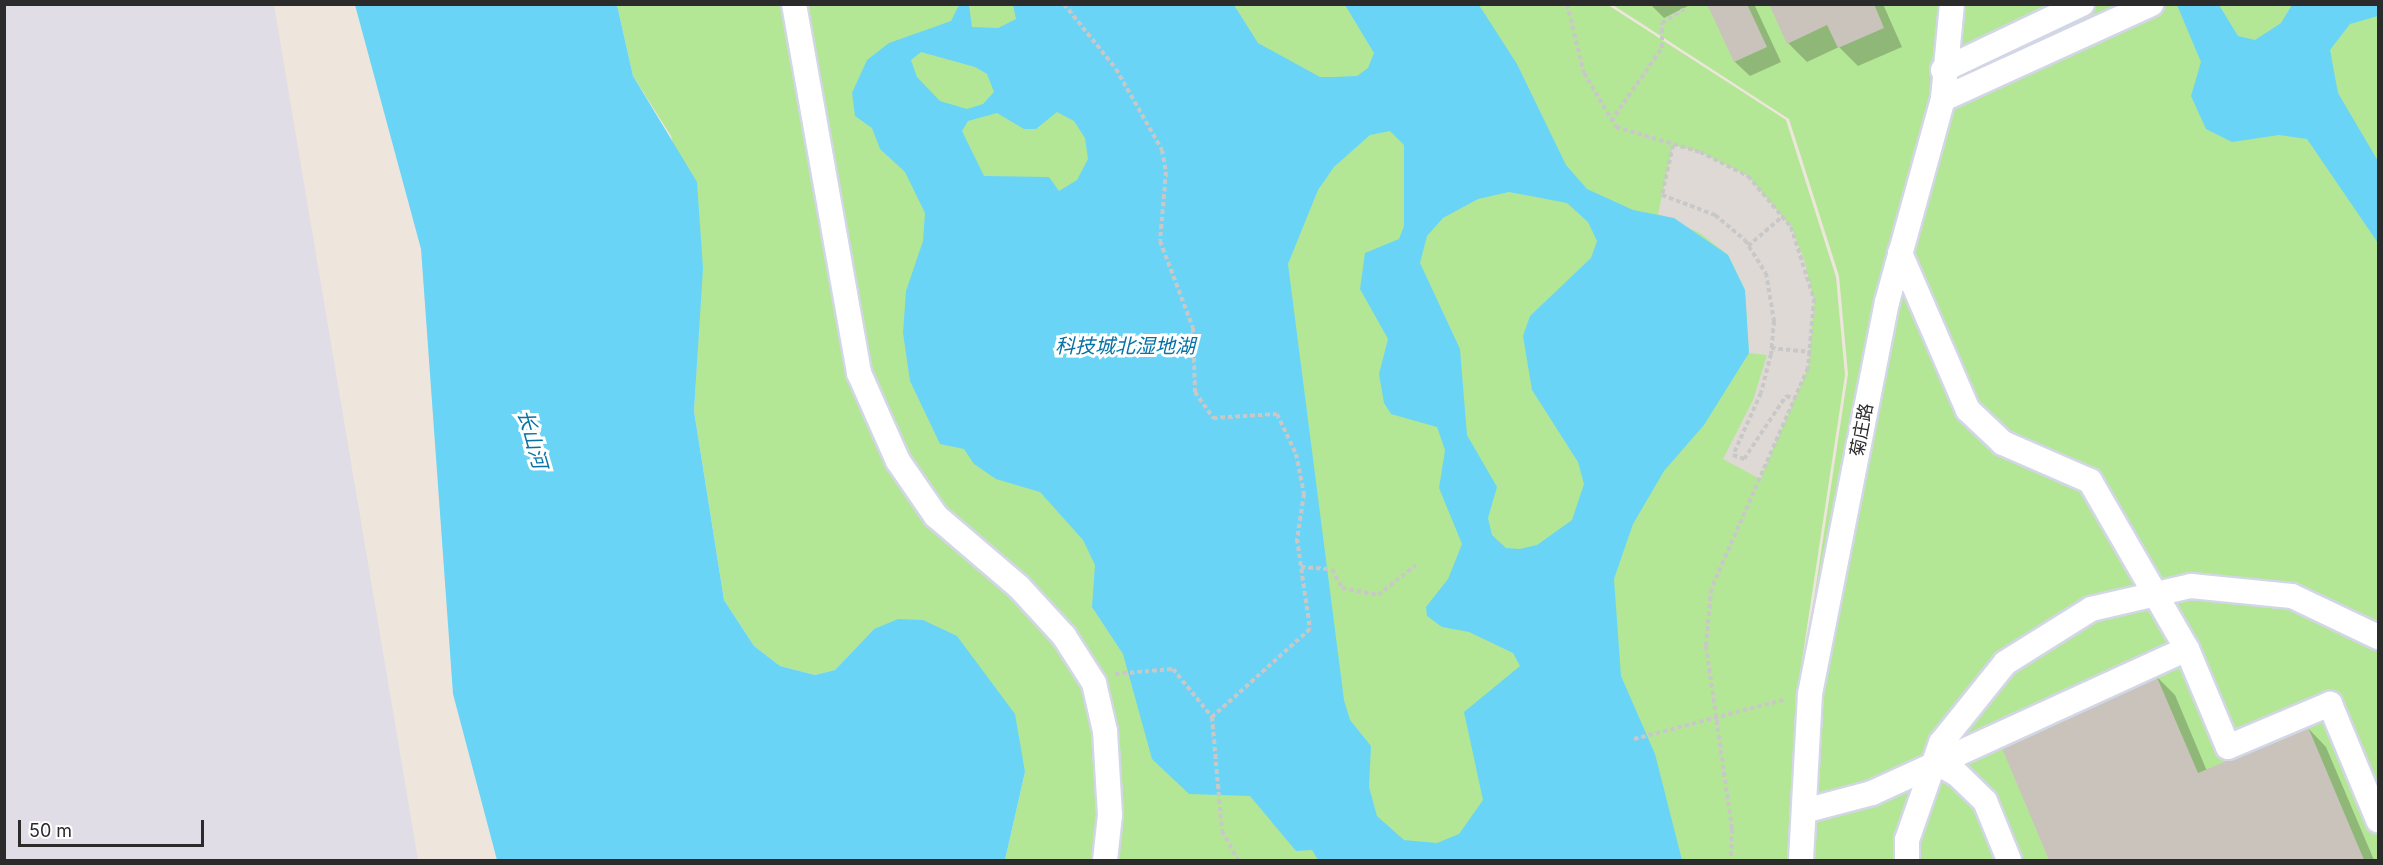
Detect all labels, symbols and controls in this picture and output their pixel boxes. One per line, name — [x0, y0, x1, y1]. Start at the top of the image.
water label: 科技城北湿地湖 — [1055, 334, 1195, 358]
street label: 菊庄路 — [1846, 401, 1878, 459]
water label: 长山河 — [512, 407, 552, 471]
scale bar — [21, 808, 207, 846]
text: 50 m — [29, 820, 72, 841]

